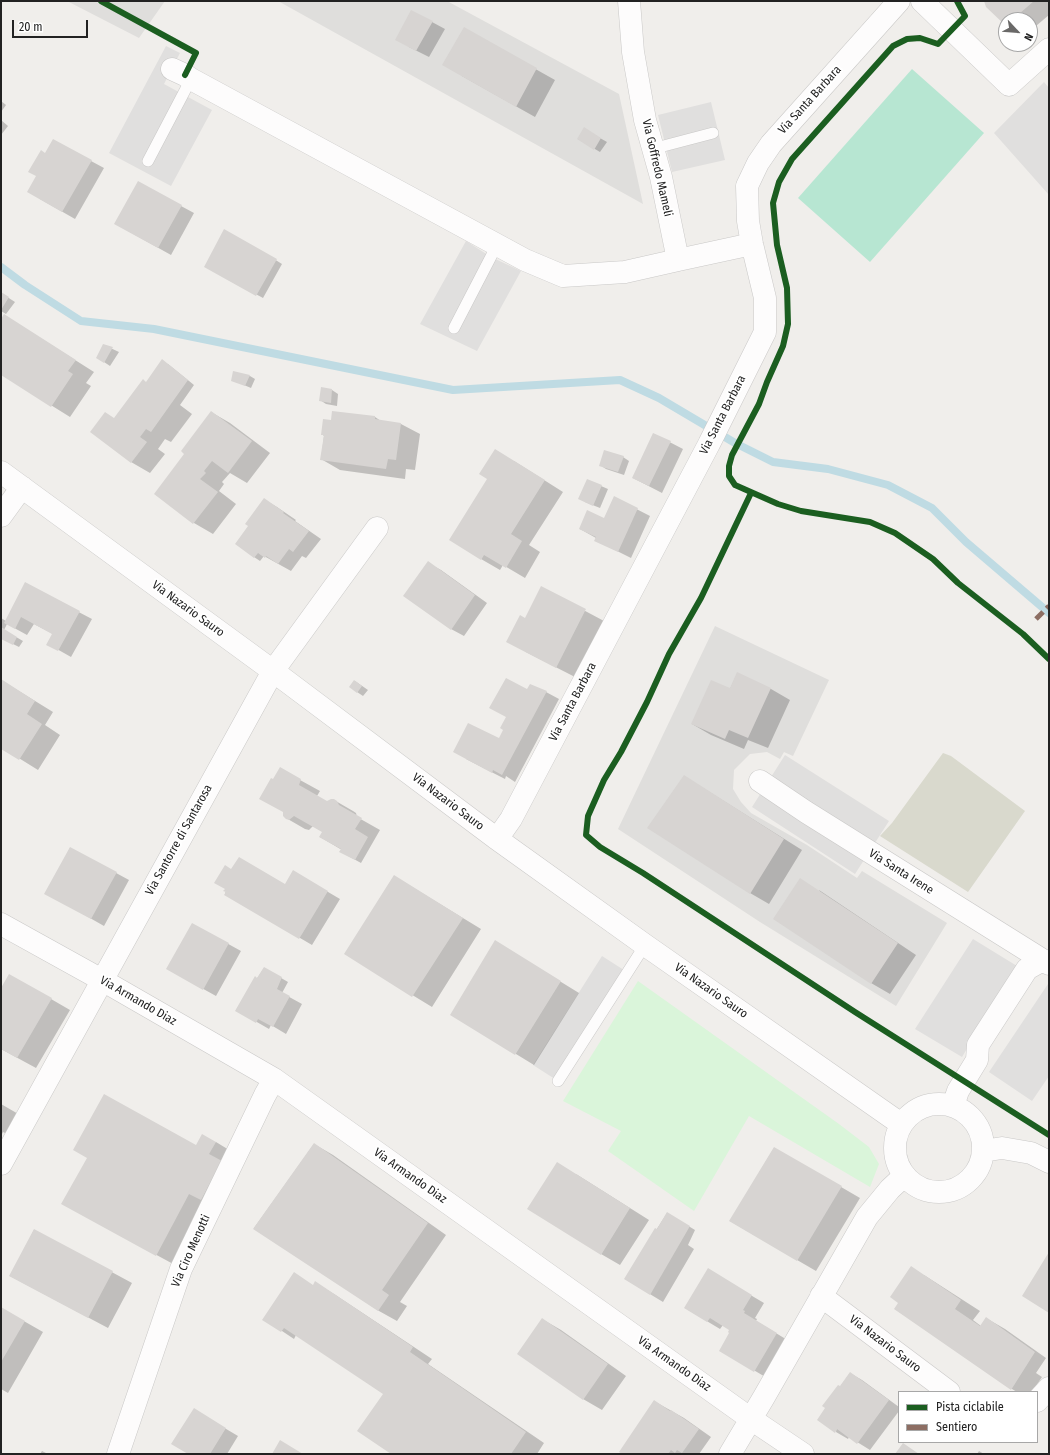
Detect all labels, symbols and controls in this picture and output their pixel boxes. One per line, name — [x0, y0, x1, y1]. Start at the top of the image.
scale bar — [14, 12, 90, 38]
north arrow — [998, 12, 1038, 52]
text: 20 m — [19, 20, 43, 34]
text: N — [1021, 31, 1036, 43]
street label: Via Santa Barbara — [776, 63, 844, 137]
street label: Via Goffredo Mameli — [639, 118, 675, 218]
street label: Via Santa Barbara — [697, 373, 749, 457]
street label: Via Nazario Sauro — [149, 578, 227, 640]
street label: Via Santa Barbara — [546, 660, 600, 744]
street label: Via Nazario Sauro — [409, 770, 487, 834]
street label: Via Santorre di Santarosa — [143, 782, 215, 898]
street label: Via Santa Irene — [866, 846, 936, 898]
street label: Via Nazario Sauro — [672, 960, 750, 1022]
street label: Via Armando Diaz — [97, 973, 179, 1029]
street label: Via Armando Diaz — [371, 1145, 449, 1207]
street label: Via Ciro Menotti — [169, 1212, 213, 1290]
street label: Via Nazario Sauro — [846, 1312, 924, 1376]
street label: Via Armando Diaz — [635, 1333, 713, 1395]
legend — [898, 1391, 1038, 1443]
text: Pista ciclabile — [936, 1400, 1004, 1414]
text: Sentiero — [936, 1420, 977, 1434]

